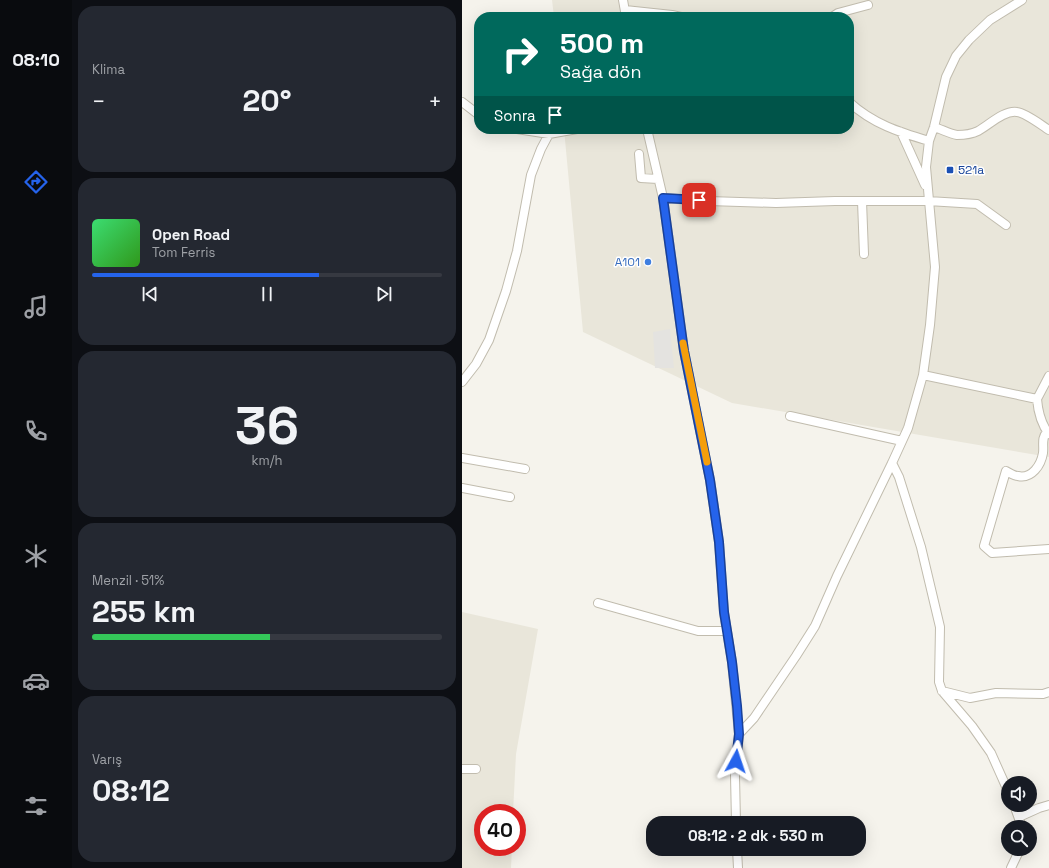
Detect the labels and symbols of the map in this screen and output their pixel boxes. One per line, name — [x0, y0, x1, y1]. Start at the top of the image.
place label: 521a — [958, 162, 984, 178]
marker: 521a — [945, 165, 955, 175]
pin — [682, 183, 716, 217]
place label: A101 — [615, 254, 640, 270]
marker: A101 — [643, 257, 653, 267]
position arrow — [715, 740, 757, 782]
speed limit sign: 40 — [474, 804, 526, 856]

